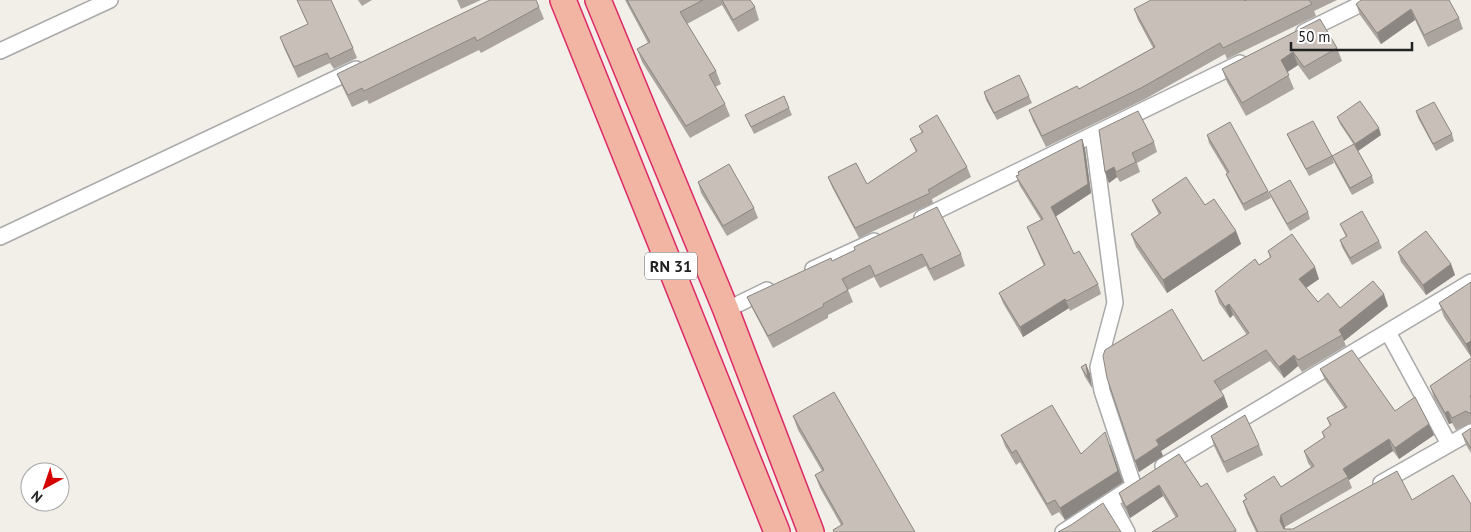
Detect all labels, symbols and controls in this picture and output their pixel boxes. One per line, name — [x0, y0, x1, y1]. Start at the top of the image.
scale bar — [1291, 20, 1412, 52]
text: 50 m — [1298, 27, 1331, 46]
road number: RN 31 — [645, 252, 697, 280]
north arrow — [20, 462, 70, 512]
text: N — [27, 487, 46, 507]

